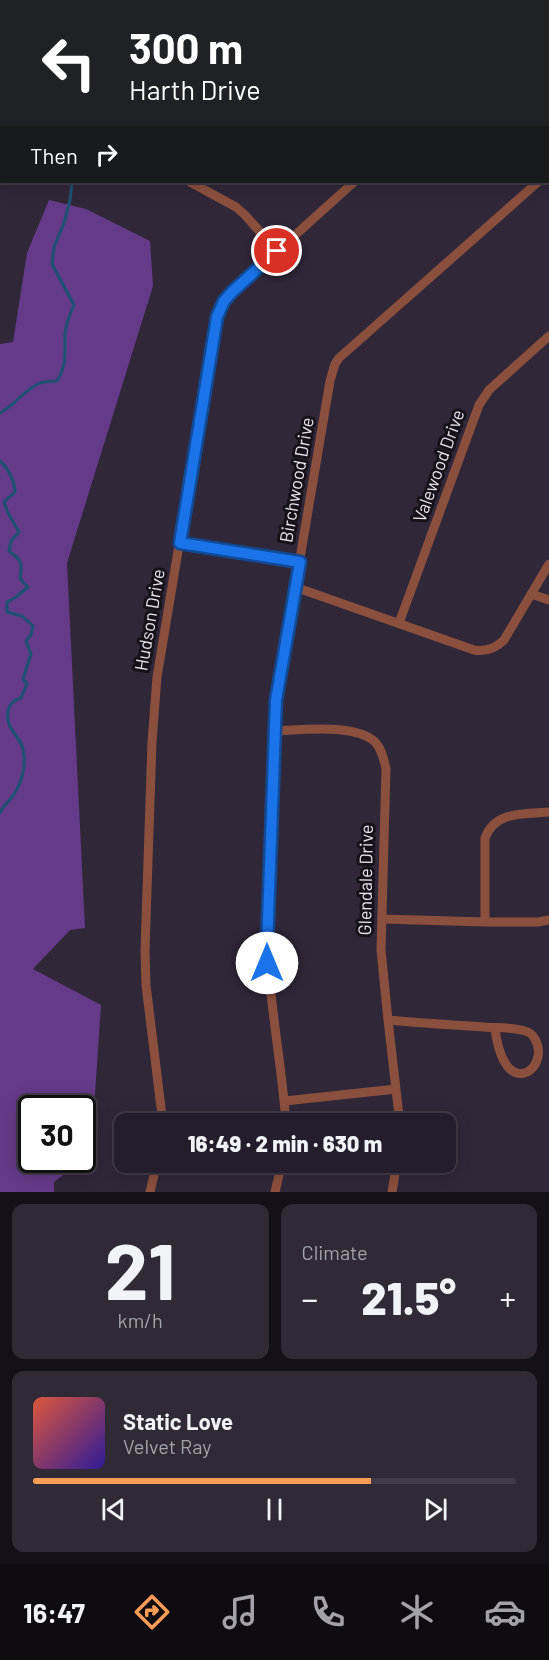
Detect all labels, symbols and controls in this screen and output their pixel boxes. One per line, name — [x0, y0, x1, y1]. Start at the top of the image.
text: 300 m — [129, 22, 243, 72]
icon: left — [30, 24, 108, 102]
text: Harth Drive — [129, 73, 261, 105]
icon: right — [90, 138, 123, 171]
text: Then — [30, 142, 78, 168]
pin — [251, 225, 302, 276]
icon: arrive — [260, 234, 293, 267]
street label: Valewood Drive — [407, 406, 469, 525]
street label: Birchwood Drive — [274, 415, 318, 544]
street label: Hudson Drive — [129, 567, 169, 673]
street label: Glendale Drive — [353, 824, 377, 936]
position arrow — [235, 931, 299, 995]
speed limit sign: 30 — [18, 1095, 96, 1173]
text: 16:49 · 2 min · 630 m — [188, 1130, 382, 1156]
text: 21 — [105, 1222, 176, 1316]
text: Climate — [302, 1240, 368, 1264]
text: 21.5° — [361, 1270, 456, 1324]
text: − — [302, 1278, 318, 1318]
text: + — [500, 1278, 516, 1318]
text: km/h — [118, 1308, 163, 1332]
text: Static Love — [123, 1408, 233, 1434]
text: Velvet Ray — [123, 1434, 212, 1458]
icon: previous — [97, 1493, 130, 1526]
icon: pause — [258, 1493, 291, 1526]
icon: next — [419, 1493, 452, 1526]
icon: directions — [131, 1591, 173, 1633]
icon: music — [219, 1591, 261, 1633]
icon: phone — [307, 1591, 349, 1633]
icon: climate — [396, 1591, 438, 1633]
icon: car — [484, 1591, 526, 1633]
text: 16:47 — [23, 1596, 85, 1628]

